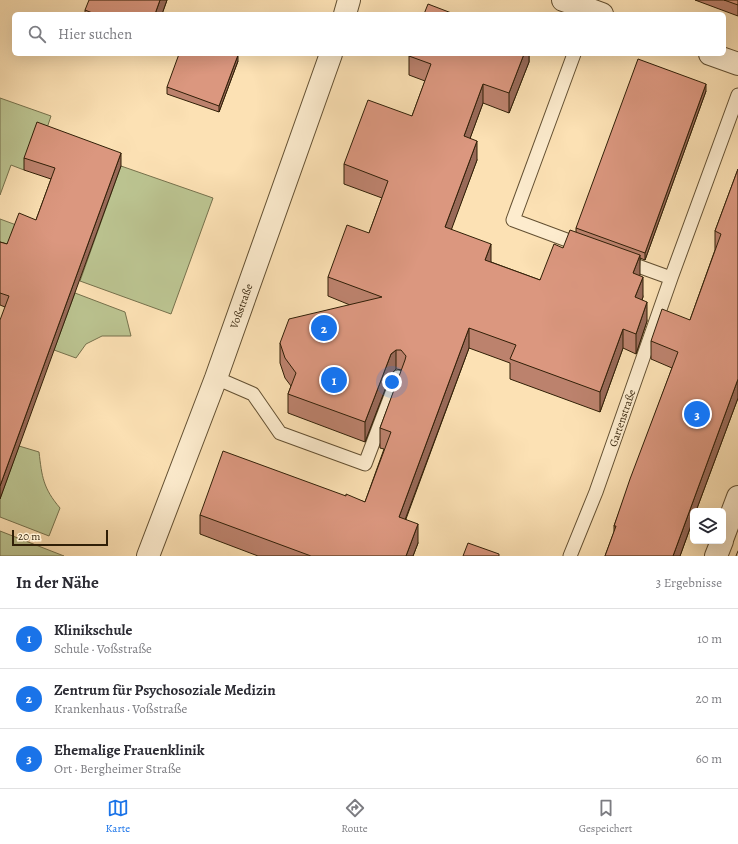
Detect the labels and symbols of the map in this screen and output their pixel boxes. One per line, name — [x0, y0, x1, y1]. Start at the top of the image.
street label: Voßstraße — [226, 282, 257, 332]
pin: 2 — [311, 313, 337, 343]
pin: 1 — [321, 365, 347, 395]
your location — [382, 372, 402, 392]
street label: Gartenstraße — [606, 387, 639, 449]
pin: 3 — [684, 399, 710, 429]
scale bar — [12, 528, 108, 547]

